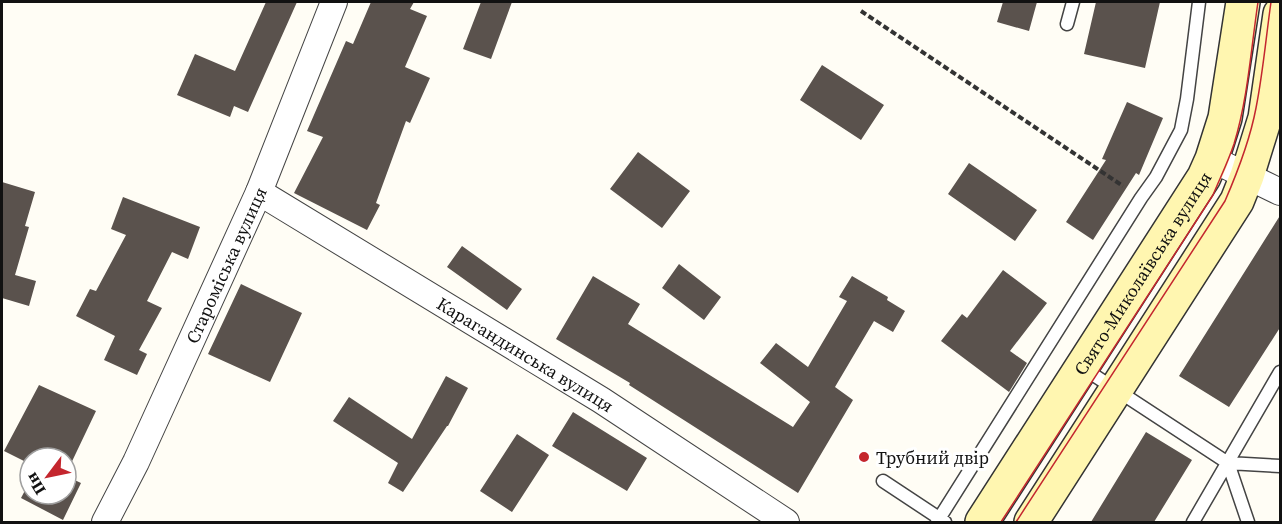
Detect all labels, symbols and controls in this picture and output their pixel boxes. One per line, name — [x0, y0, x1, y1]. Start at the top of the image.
street label: Свято-Миколаївська вулиця — [1067, 166, 1217, 380]
street label: Староміська вулиця — [179, 183, 272, 347]
street label: Карагандинська вулиця — [432, 291, 619, 418]
place label: Трубний двір — [876, 445, 989, 470]
north arrow — [18, 446, 78, 506]
marker: Трубний двір — [857, 450, 871, 464]
text: Пн — [20, 469, 51, 499]

